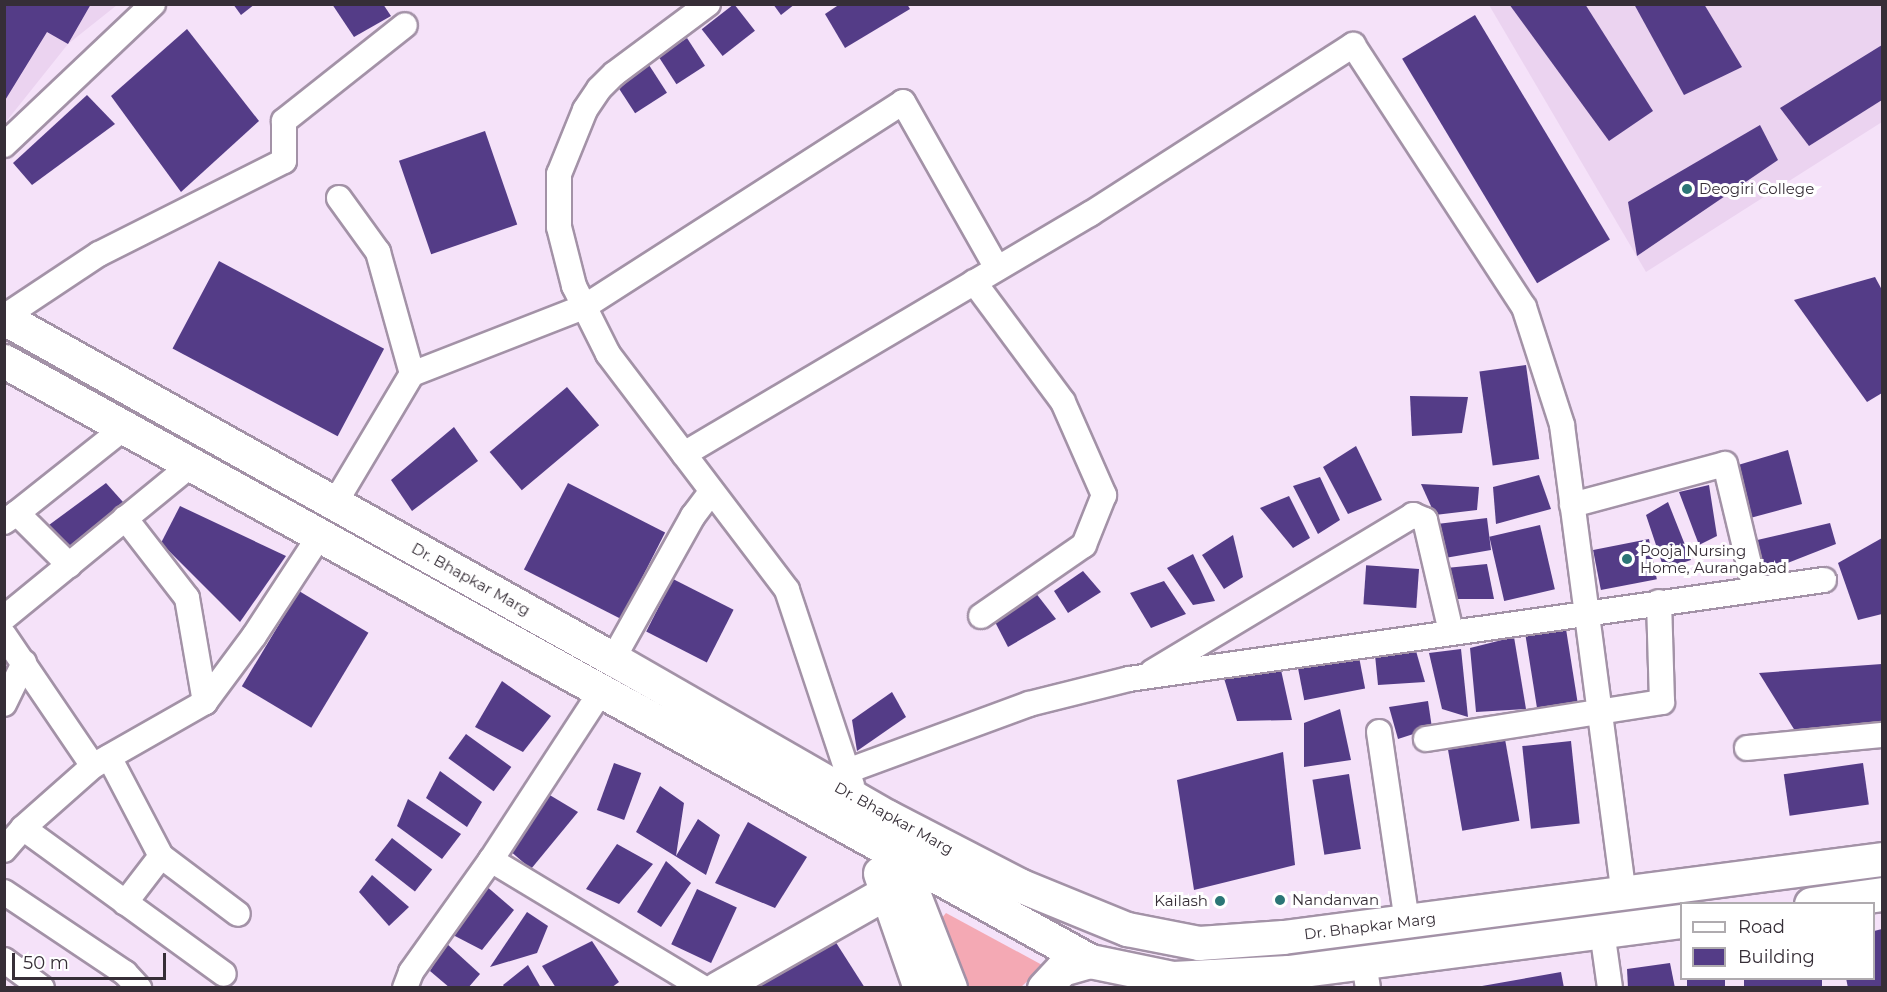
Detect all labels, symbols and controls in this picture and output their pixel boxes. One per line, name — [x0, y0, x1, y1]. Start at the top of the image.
place label: Deogiri College — [1699, 180, 1814, 198]
marker: Deogiri College — [1680, 182, 1694, 196]
street label: Dr. Bhapkar Marg — [409, 539, 533, 619]
place label: Pooja Nursing Home, Aurangabad — [1640, 541, 1787, 576]
marker: Pooja Nursing Home, Aurangabad — [1618, 550, 1636, 568]
street label: Dr. Bhapkar Marg — [832, 778, 956, 858]
place label: Nandanvan — [1292, 891, 1379, 909]
place label: Kailash — [1154, 892, 1208, 910]
marker: Nandanvan — [1273, 893, 1287, 907]
marker: Kailash — [1213, 894, 1227, 908]
legend — [1680, 902, 1875, 980]
street label: Dr. Bhapkar Marg — [1303, 909, 1437, 943]
text: Road — [1738, 916, 1785, 938]
scale bar — [15, 941, 170, 979]
text: Building — [1738, 946, 1815, 968]
text: 50 m — [23, 952, 69, 974]

